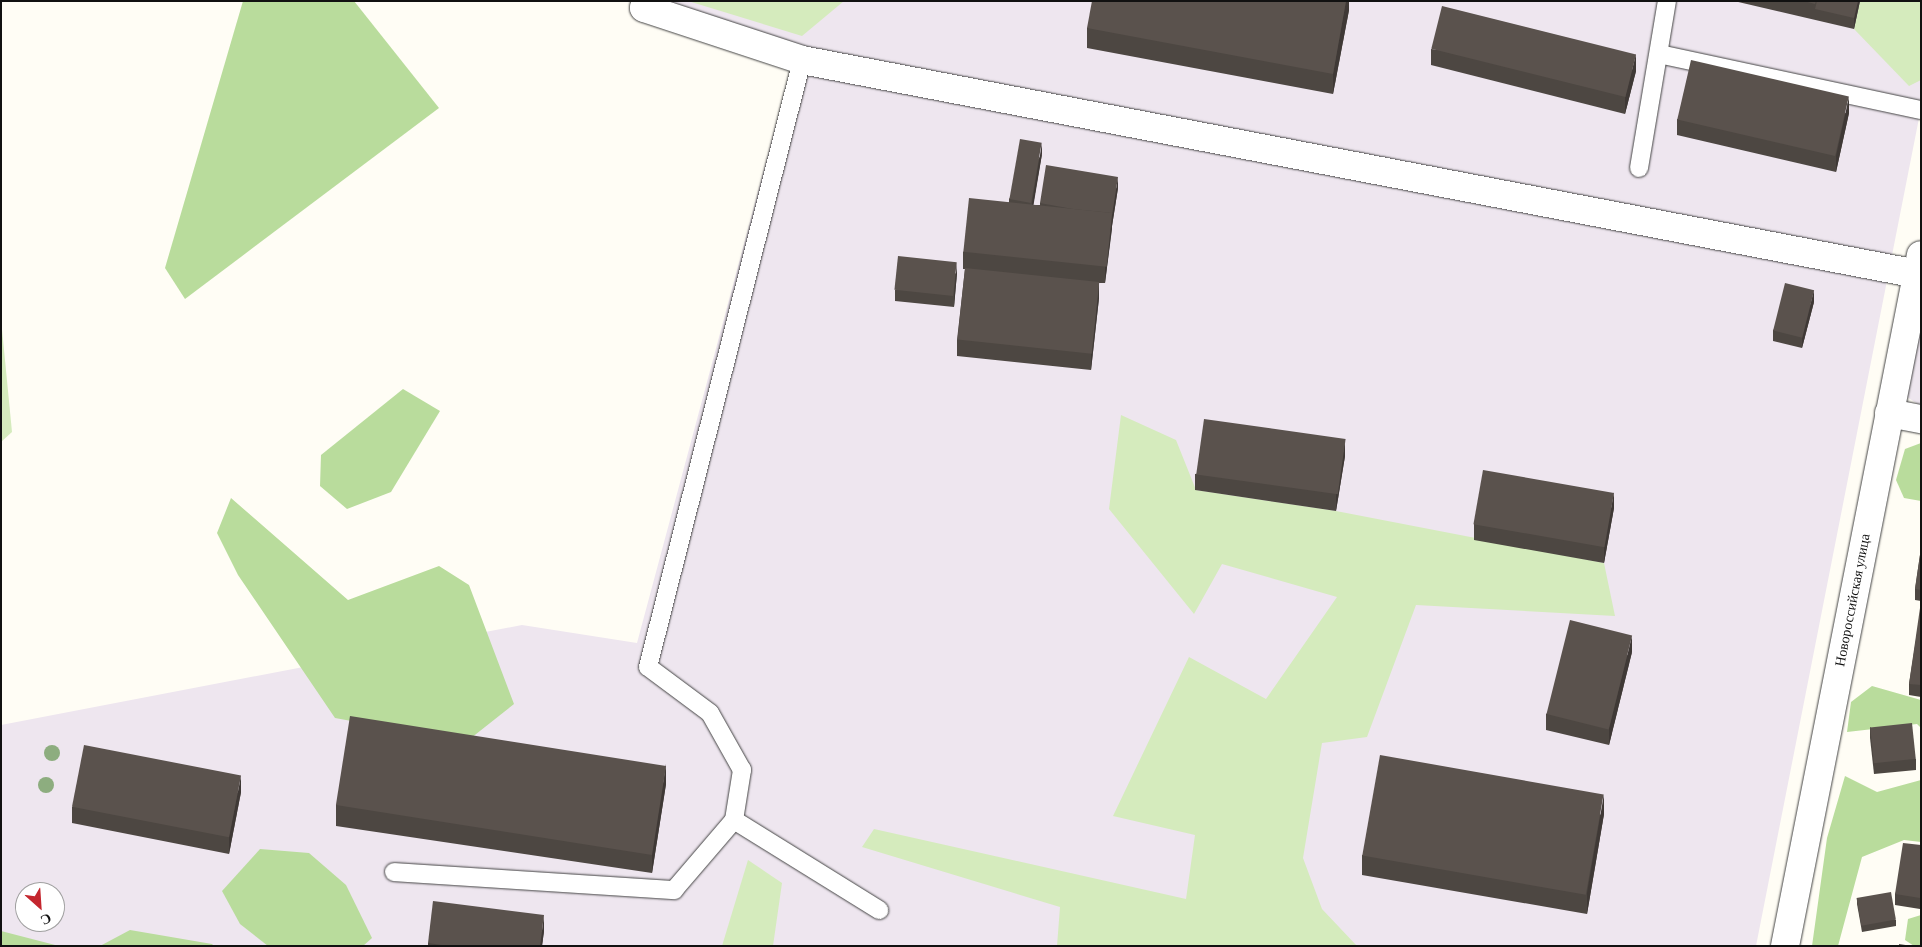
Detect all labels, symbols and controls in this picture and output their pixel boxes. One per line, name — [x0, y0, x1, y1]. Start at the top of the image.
street label: Новороссийская улица — [1831, 532, 1873, 668]
north arrow — [15, 882, 65, 932]
text: С — [38, 910, 54, 929]

